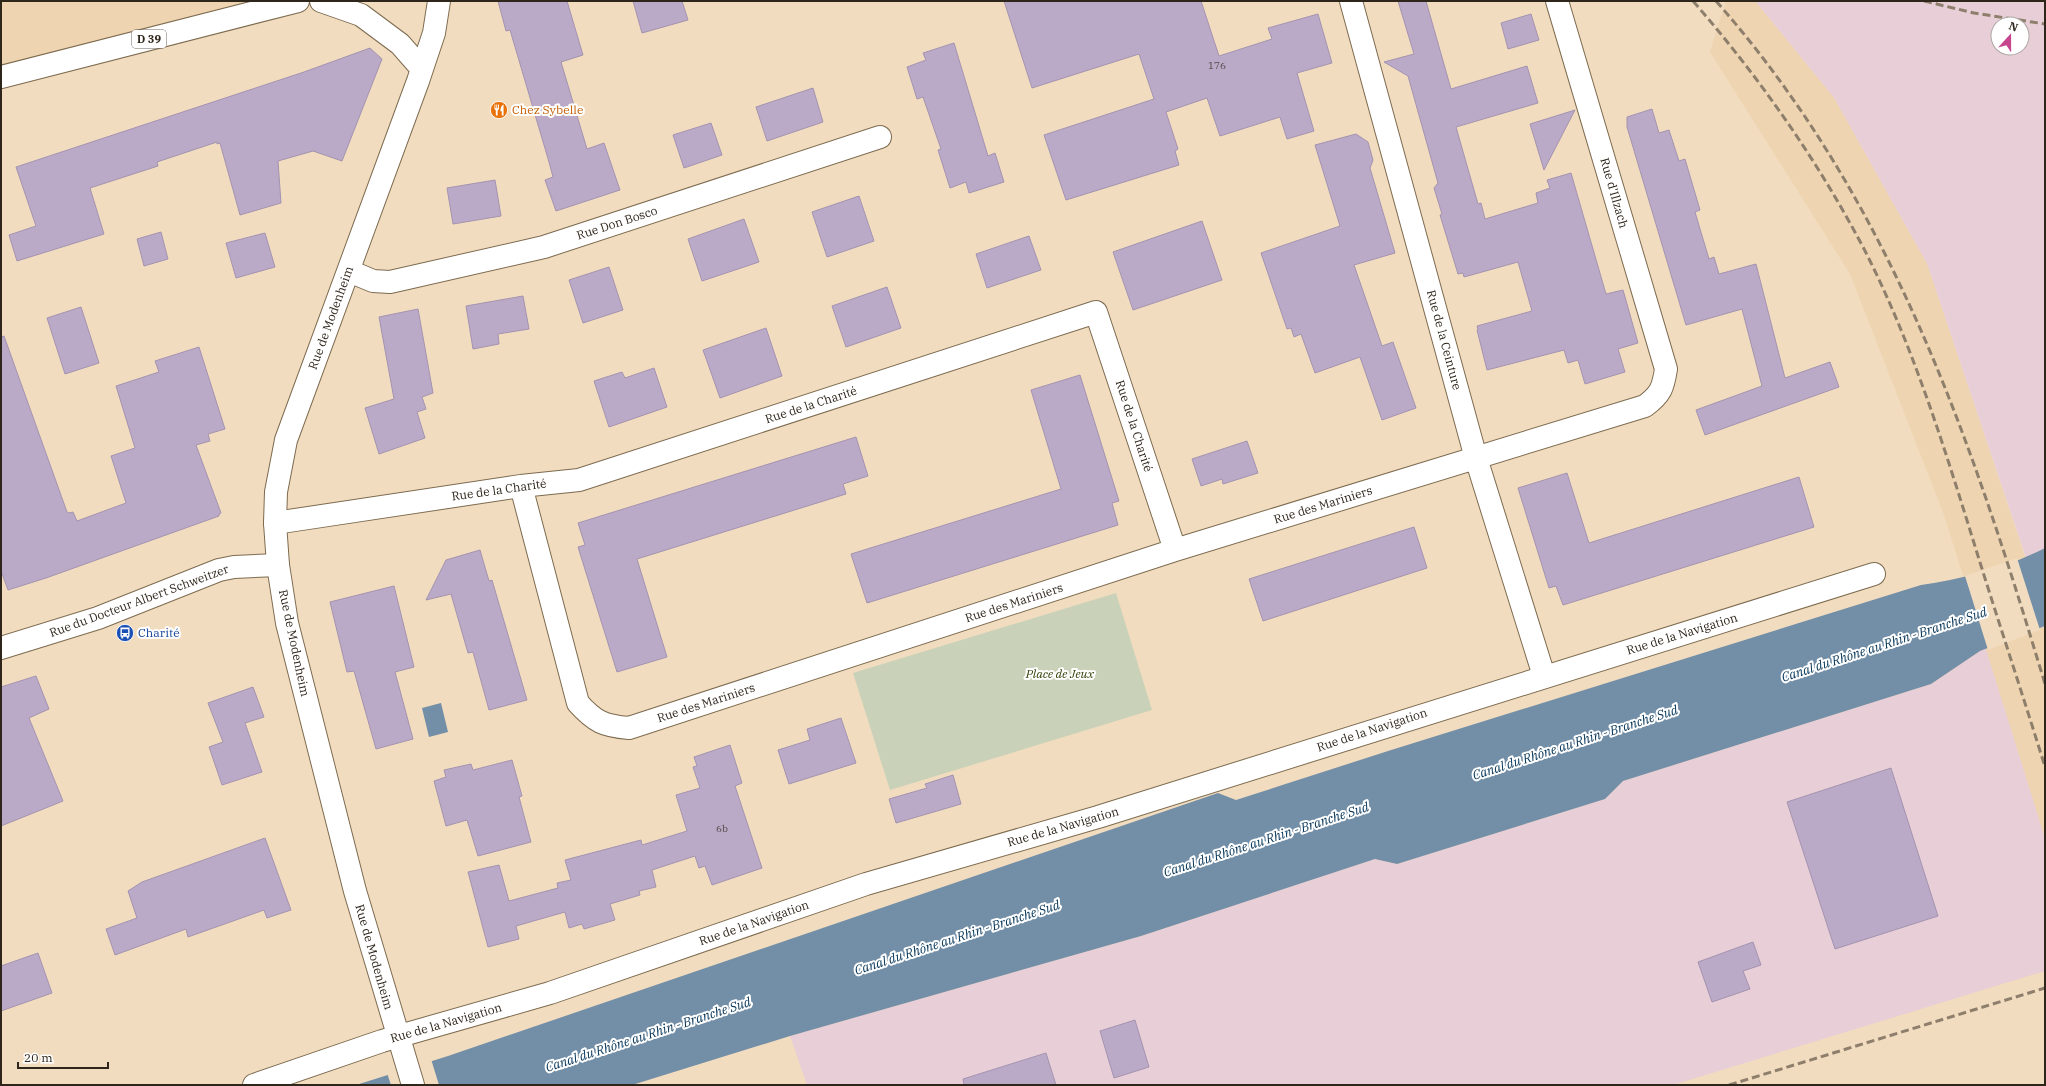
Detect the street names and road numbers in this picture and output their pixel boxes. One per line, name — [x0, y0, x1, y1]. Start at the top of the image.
road number: D 39 — [132, 30, 166, 48]
street label: Rue d'Illzach — [1597, 156, 1632, 230]
street label: Rue Don Bosco — [575, 202, 659, 243]
street label: Rue de Modenheim — [305, 264, 356, 372]
street label: Rue de la Ceinture — [1424, 288, 1465, 392]
street label: Rue de la Charité — [1113, 378, 1156, 474]
street label: Rue de la Charité — [763, 383, 859, 426]
street label: Rue de la Charité — [451, 475, 547, 504]
street label: Rue des Mariniers — [1272, 482, 1374, 527]
street label: Rue du Docteur Albert Schweitzer — [47, 561, 231, 640]
street label: Rue des Mariniers — [963, 580, 1065, 625]
street label: Rue de Modenheim — [276, 588, 313, 698]
street label: Rue de la Navigation — [1625, 609, 1740, 658]
street label: Rue des Mariniers — [655, 680, 757, 725]
street label: Rue de la Navigation — [1315, 704, 1429, 754]
street label: Rue de la Navigation — [1005, 803, 1121, 850]
street label: Rue de la Navigation — [697, 897, 811, 948]
street label: Rue de Modenheim — [352, 902, 397, 1012]
street label: Rue de la Navigation — [388, 999, 504, 1046]

